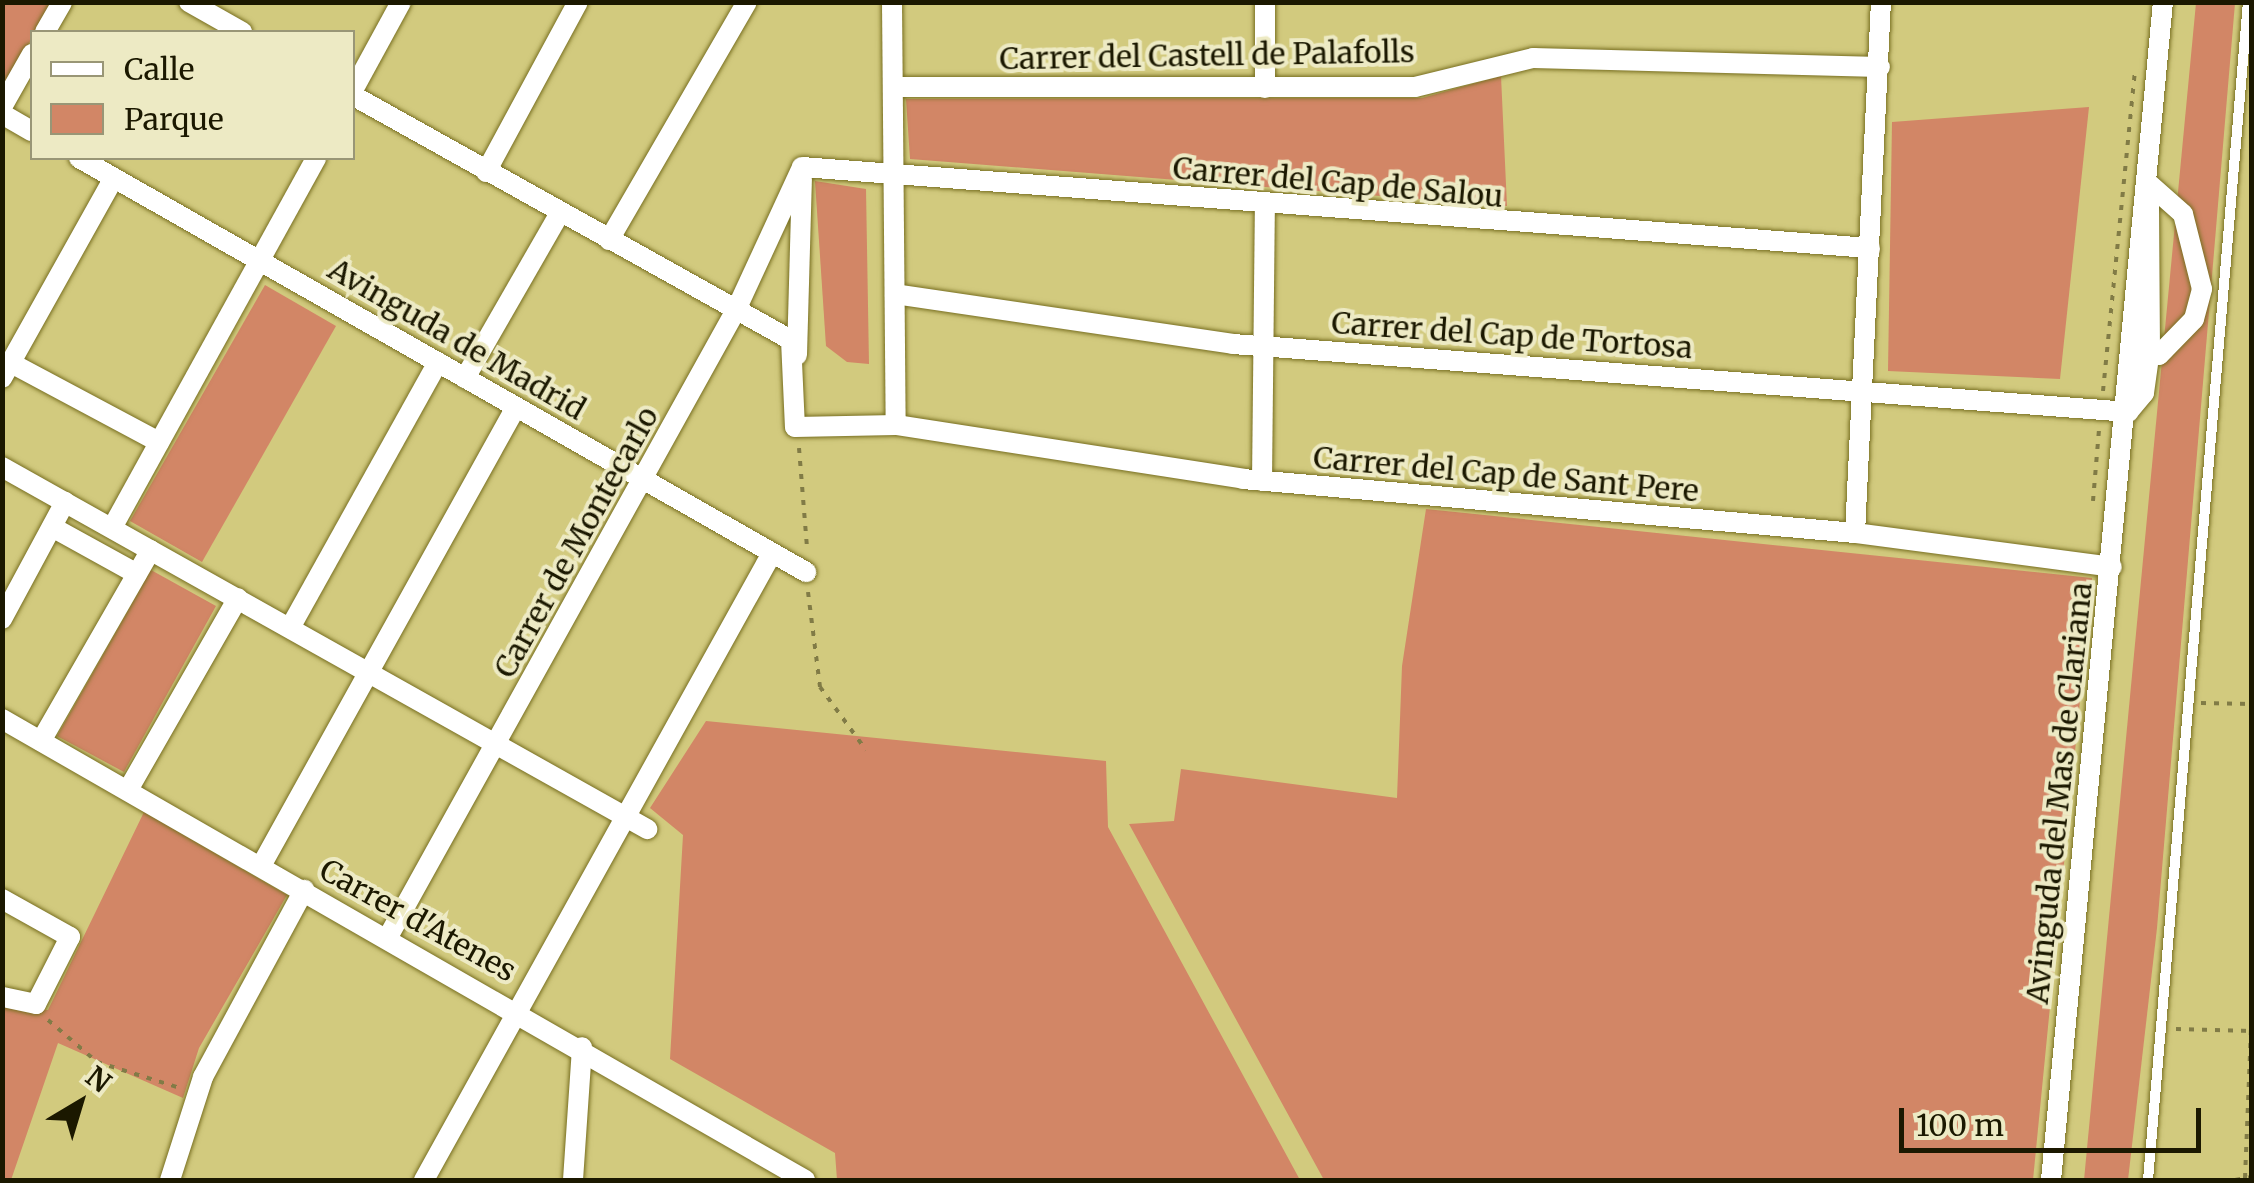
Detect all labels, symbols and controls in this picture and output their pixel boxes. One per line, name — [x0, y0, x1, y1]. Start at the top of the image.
legend — [30, 30, 355, 160]
street label: Carrer del Castell de Palafolls — [999, 33, 1415, 77]
text: Calle — [124, 50, 194, 88]
text: Parque — [124, 100, 224, 138]
street label: Carrer del Cap de Salou — [1171, 150, 1505, 214]
street label: Avinguda de Madrid — [322, 251, 592, 427]
street label: Carrer del Cap de Tortosa — [1330, 304, 1694, 366]
street label: Carrer de Montecarlo — [487, 400, 665, 684]
street label: Carrer del Cap de Sant Pere — [1312, 439, 1700, 509]
street label: Avinguda del Mas de Clariana — [2019, 581, 2099, 1005]
street label: Carrer d'Atenes — [314, 851, 522, 989]
north arrow — [30, 1053, 130, 1153]
text: N — [79, 1058, 118, 1100]
scale bar — [1904, 1088, 2206, 1150]
text: 100 m — [1916, 1106, 2004, 1144]

